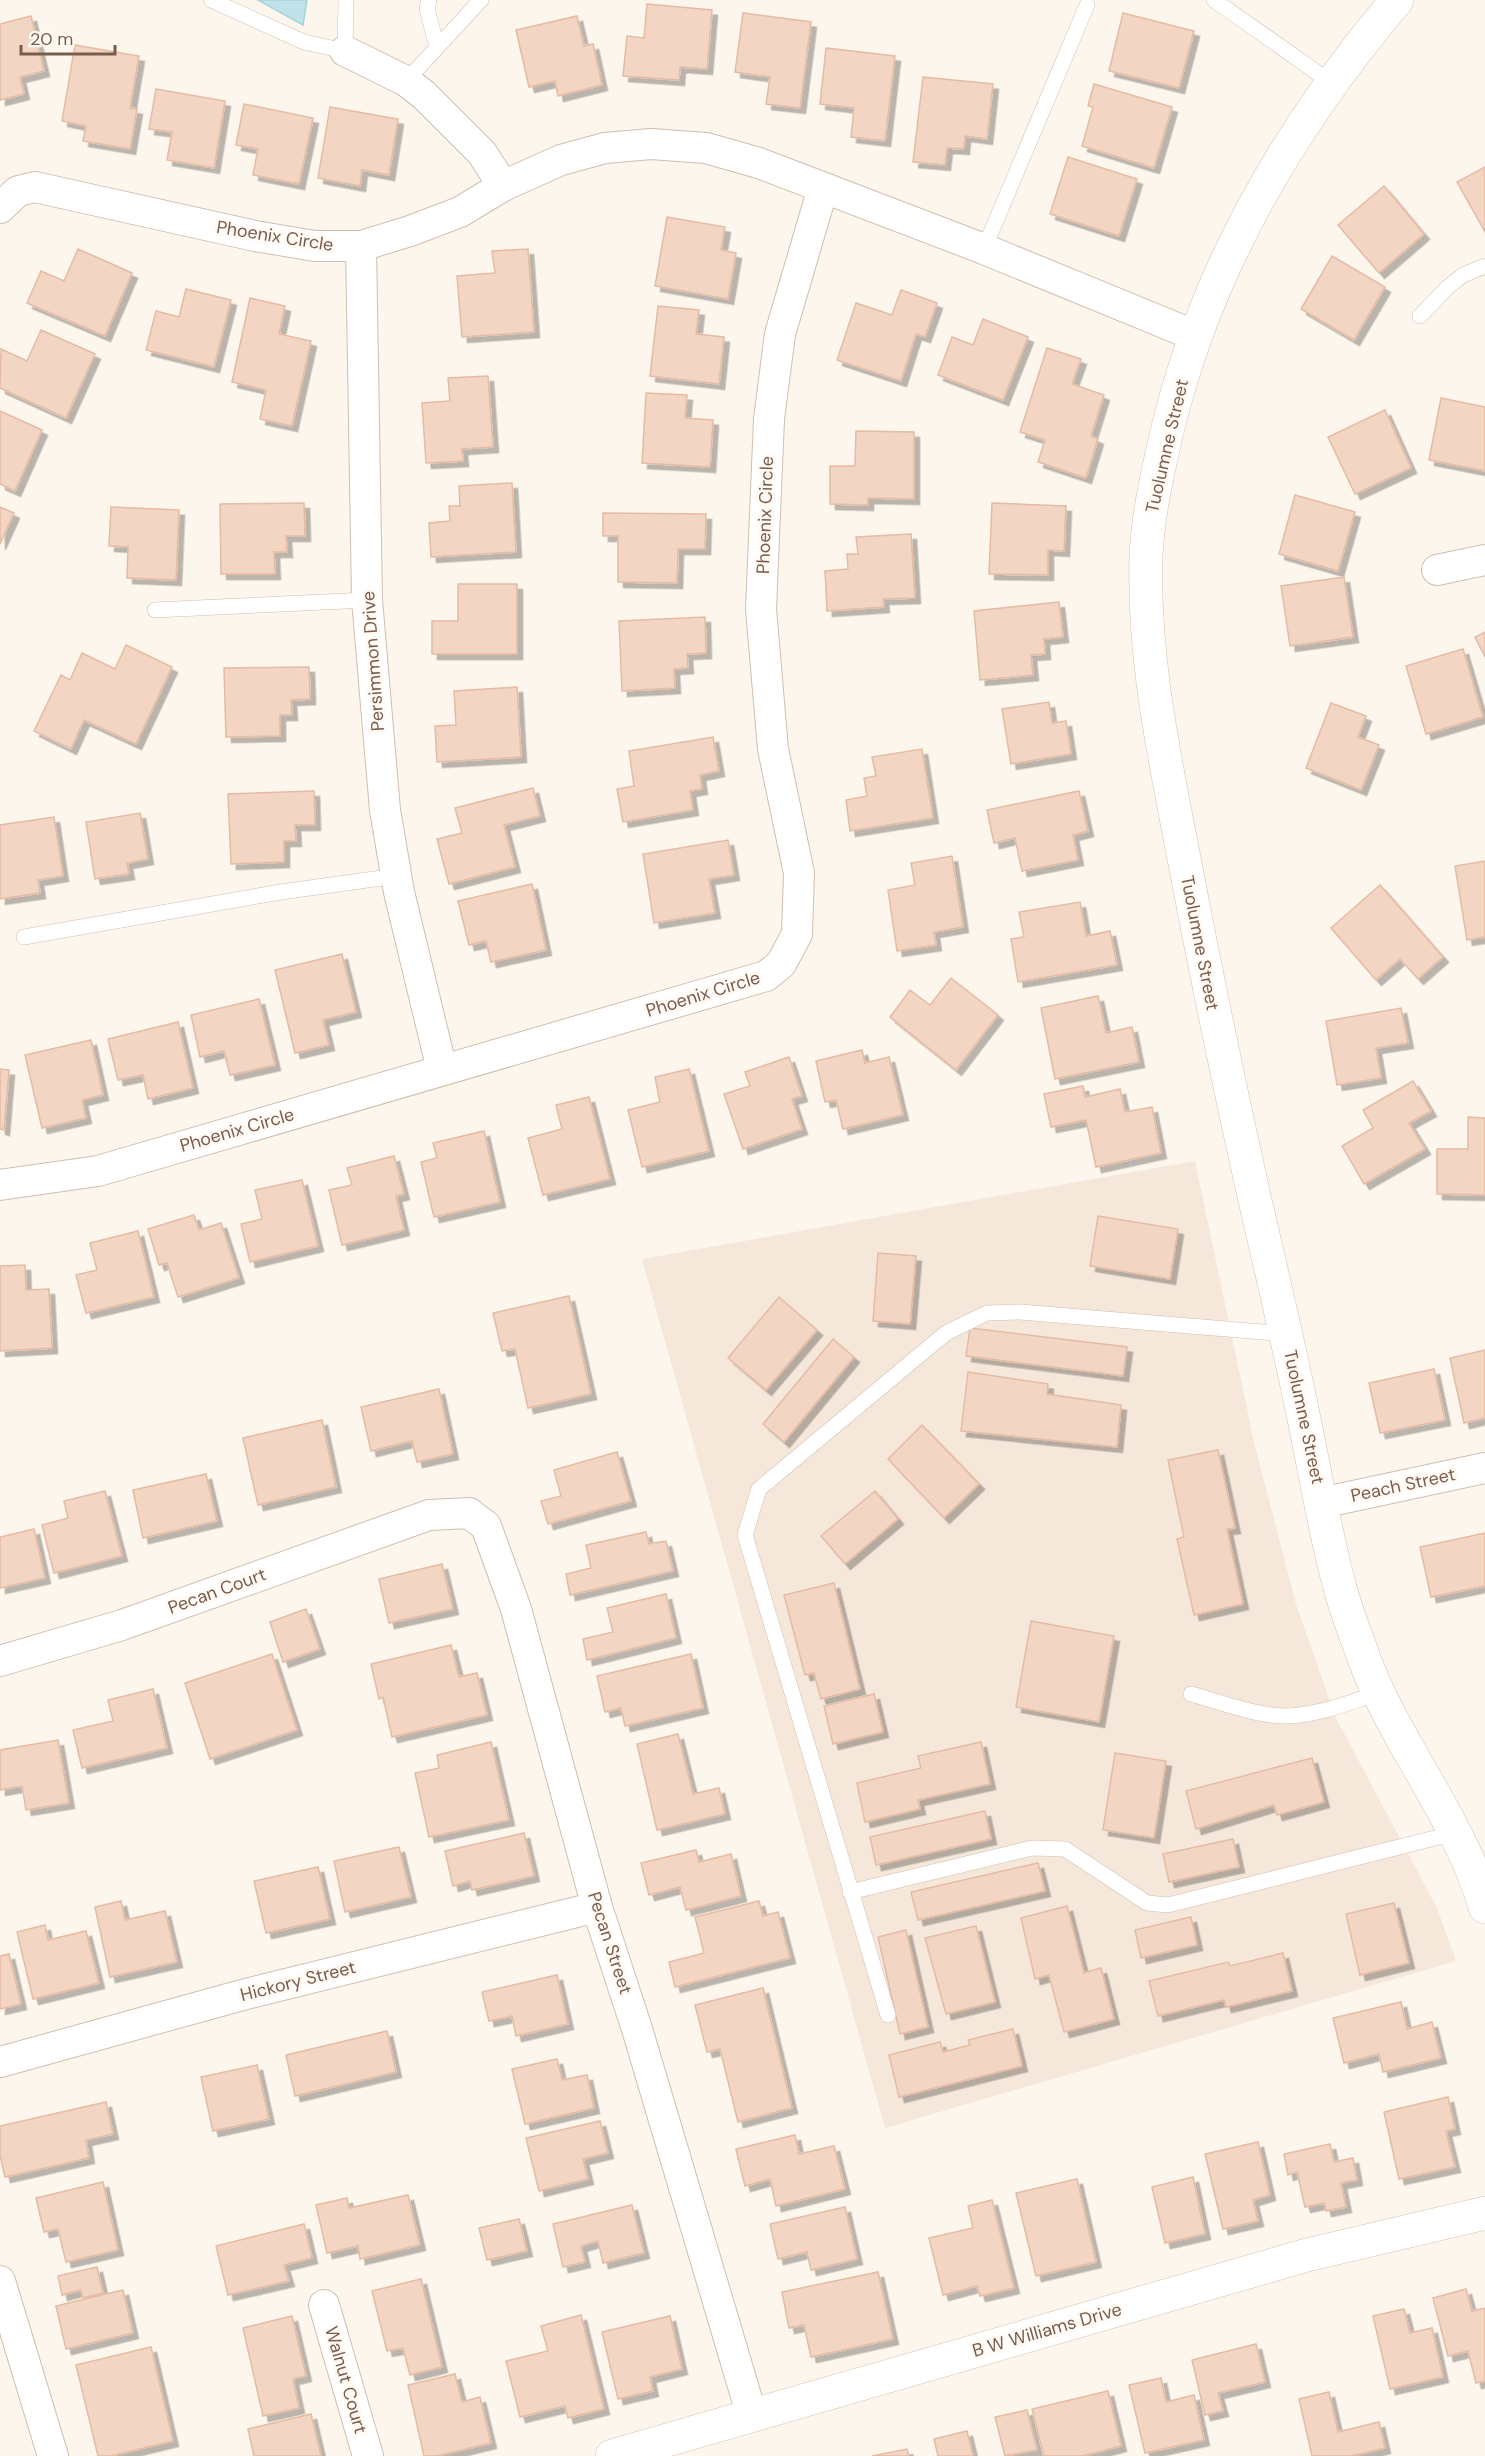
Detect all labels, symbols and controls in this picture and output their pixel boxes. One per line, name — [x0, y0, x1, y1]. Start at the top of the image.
scale bar — [21, 18, 116, 56]
text: 20 m — [30, 27, 73, 51]
street label: Phoenix Circle — [215, 215, 335, 257]
street label: Tuolumne Street — [1140, 377, 1194, 515]
street label: Phoenix Circle — [751, 456, 779, 574]
street label: Persimmon Drive — [356, 590, 390, 732]
street label: Tuolumne Street — [1175, 874, 1225, 1012]
street label: Phoenix Circle — [643, 965, 763, 1023]
street label: Phoenix Circle — [177, 1102, 297, 1158]
street label: Tuolumne Street — [1278, 1348, 1330, 1486]
street label: Peach Street — [1348, 1462, 1458, 1508]
street label: Pecan Court — [165, 1562, 269, 1620]
street label: Pecan Street — [582, 1889, 638, 1997]
street label: Hickory Street — [238, 1955, 358, 2007]
street label: B W Williams Drive — [970, 2297, 1124, 2363]
street label: Walnut Court — [319, 2324, 373, 2436]

